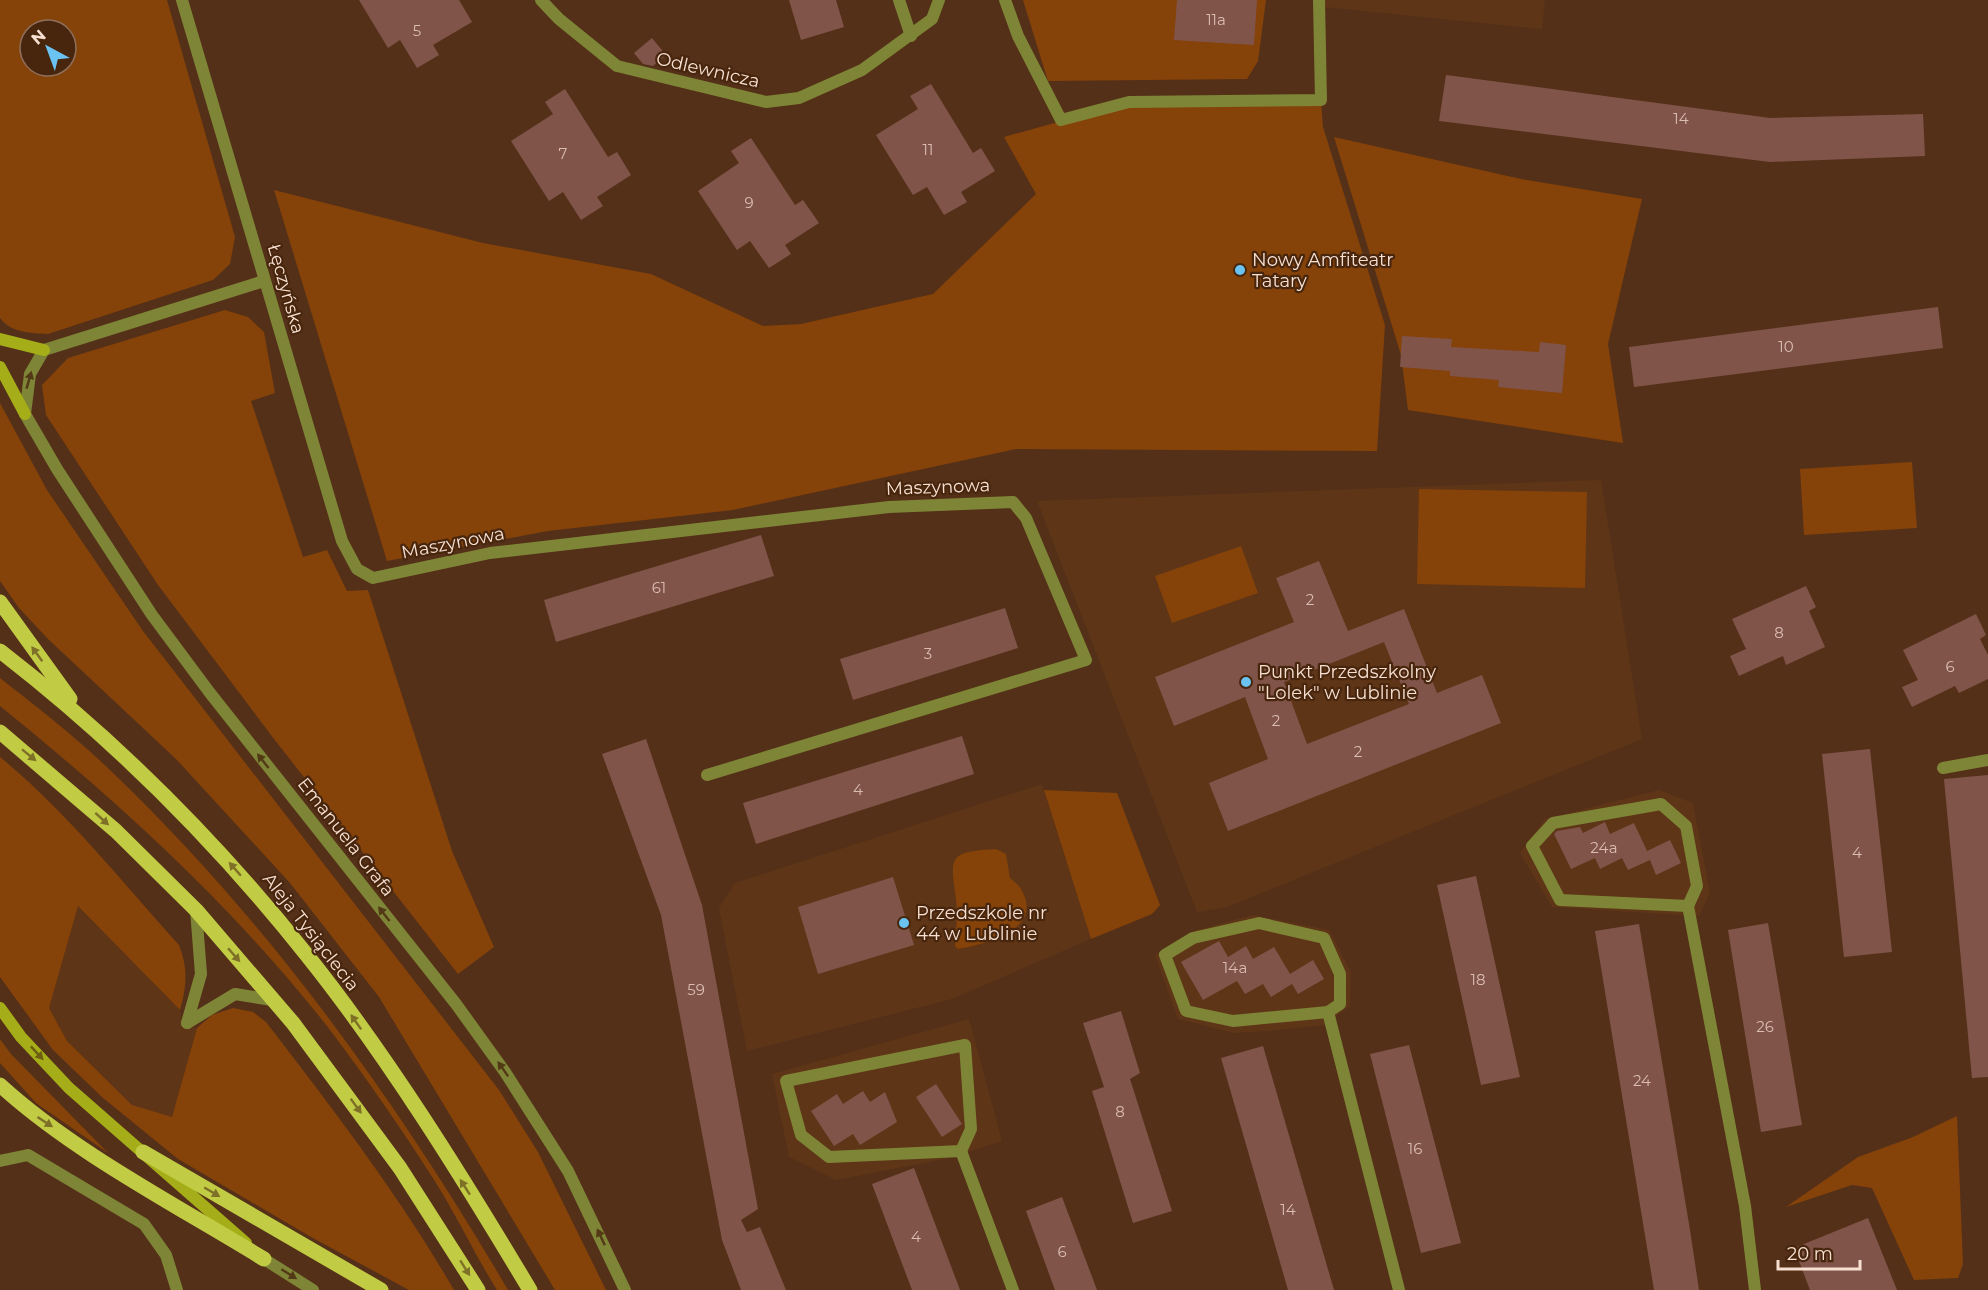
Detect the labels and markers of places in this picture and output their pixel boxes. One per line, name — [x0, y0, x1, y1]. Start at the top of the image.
place label: Nowy Amfiteatr Tatary — [1252, 249, 1394, 292]
marker: Nowy Amfiteatr Tatary — [1233, 263, 1247, 277]
place label: Punkt Przedszkolny "Lolek" w Lublinie — [1258, 661, 1436, 704]
marker: Punkt Przedszkolny "Lolek" w Lublinie — [1239, 675, 1253, 689]
place label: Przedszkole nr 44 w Lublinie — [916, 902, 1047, 945]
marker: Przedszkole nr 44 w Lublinie — [897, 916, 911, 930]

